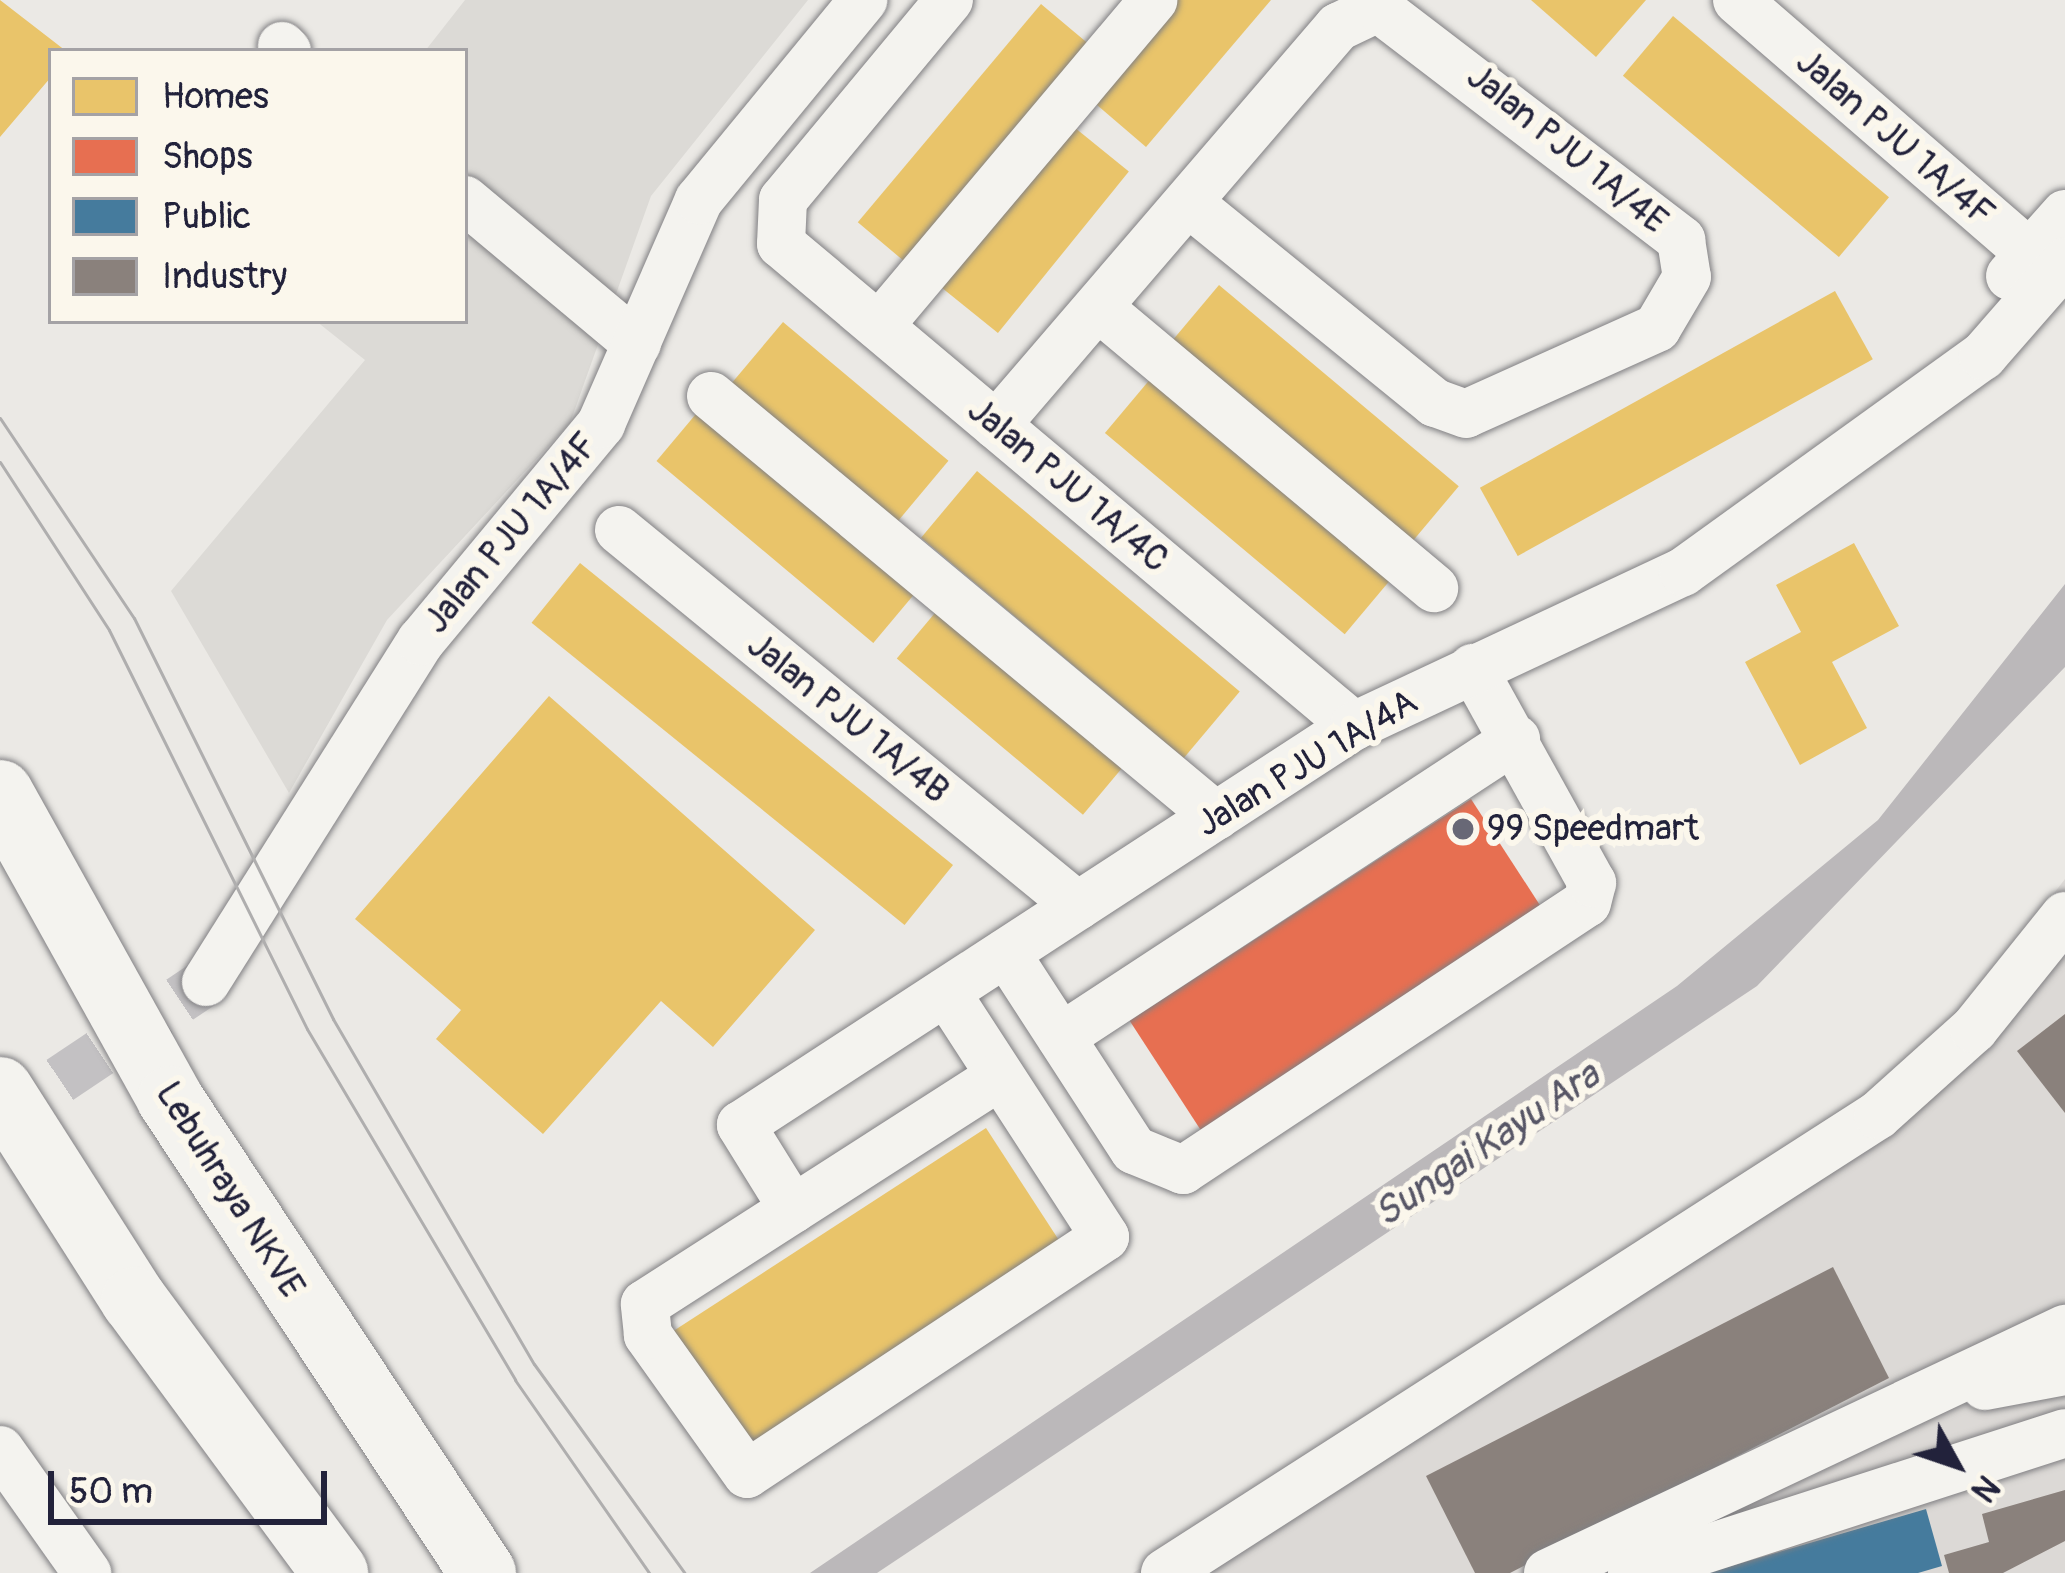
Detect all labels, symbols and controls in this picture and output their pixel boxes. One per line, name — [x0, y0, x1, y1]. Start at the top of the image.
street label: Jalan PJU 1A/4F — [1787, 40, 2003, 236]
legend — [48, 48, 468, 324]
street label: Jalan PJU 1A/4E — [1458, 55, 1676, 243]
text: Homes — [162, 74, 269, 119]
text: Shops — [162, 134, 253, 179]
text: Public — [162, 194, 251, 239]
text: Industry — [162, 254, 287, 299]
street label: Jalan PJU 1A/4C — [959, 389, 1177, 581]
street label: Jalan PJU 1A/4F — [415, 424, 607, 642]
street label: Jalan PJU 1A/4B — [739, 624, 957, 812]
street label: Jalan PJU 1A/4A — [1189, 680, 1425, 846]
place label: 99 Speedmart — [1487, 807, 1699, 851]
marker: 99 Speedmart — [1450, 816, 1476, 842]
water label: Sungai Kayu Ara — [1366, 1053, 1608, 1237]
street label: Lebuhraya NKVE — [146, 1074, 314, 1306]
north arrow — [1897, 1405, 2017, 1525]
scale bar — [54, 1447, 333, 1521]
text: N — [1962, 1467, 2008, 1510]
text: 50 m — [69, 1469, 153, 1514]

